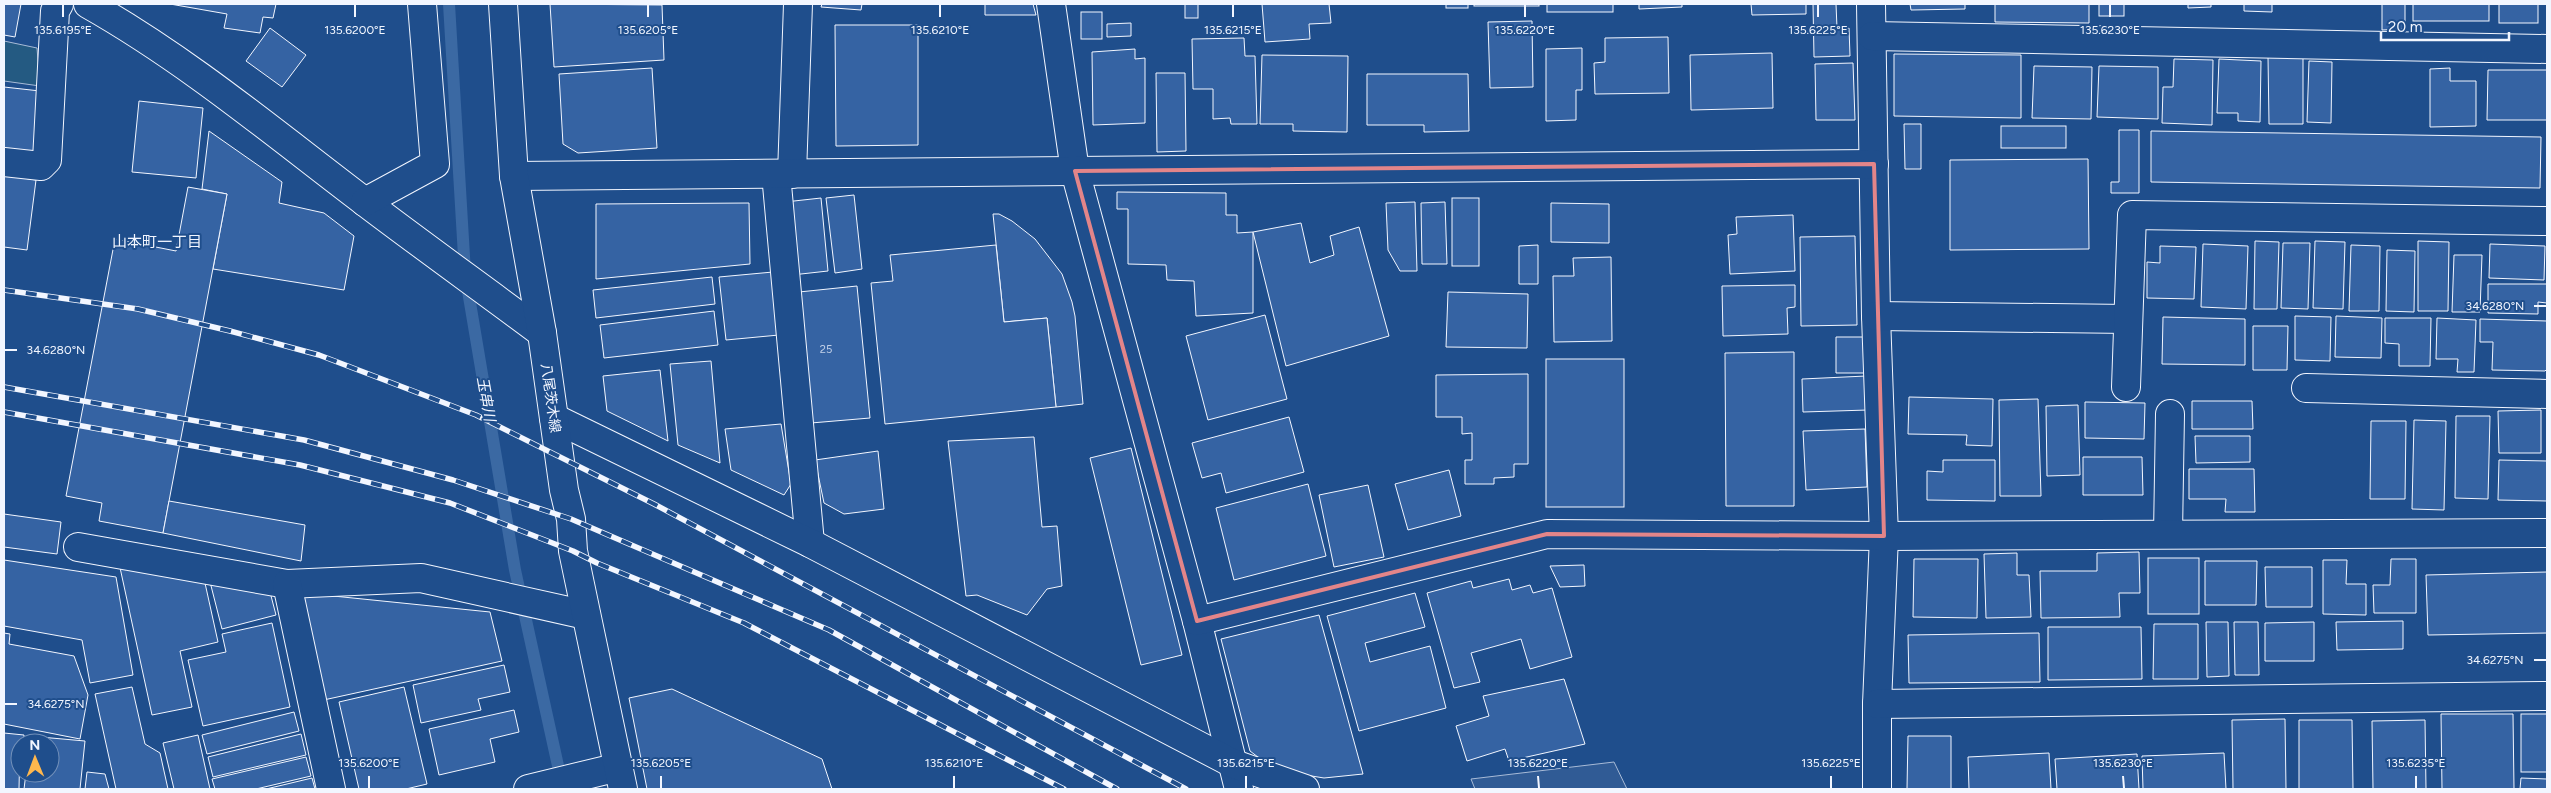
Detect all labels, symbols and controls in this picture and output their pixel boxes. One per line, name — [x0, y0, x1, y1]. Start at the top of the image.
scale bar — [2381, 10, 2508, 42]
text: 20 m — [2388, 18, 2422, 36]
text: 135.6195°E — [34, 23, 92, 37]
text: 135.6200°E — [324, 23, 386, 37]
text: 135.6205°E — [618, 23, 678, 37]
text: 135.6210°E — [911, 23, 969, 37]
text: 135.6215°E — [1204, 23, 1262, 37]
text: 135.6220°E — [1495, 23, 1555, 37]
text: 135.6225°E — [1788, 23, 1848, 37]
text: 135.6230°E — [2080, 23, 2140, 37]
district label: 山本町一丁目 — [112, 233, 202, 251]
text: 34.6280°N — [2466, 299, 2524, 313]
text: 34.6280°N — [27, 343, 85, 357]
house number: 25 — [820, 343, 832, 356]
street label: 八尾茨木線 — [537, 362, 564, 434]
water label: 玉串川 — [473, 375, 499, 425]
text: 34.6275°N — [2466, 653, 2524, 667]
text: 34.6275°N — [27, 697, 85, 711]
north arrow — [10, 733, 60, 783]
text: N — [29, 737, 40, 754]
text: 135.6200°E — [338, 756, 400, 770]
text: 135.6205°E — [631, 756, 691, 770]
text: 135.6210°E — [925, 756, 983, 770]
text: 135.6215°E — [1217, 756, 1275, 770]
text: 135.6220°E — [1508, 756, 1568, 770]
text: 135.6225°E — [1801, 756, 1861, 770]
text: 135.6230°E — [2093, 756, 2153, 770]
text: 135.6235°E — [2386, 756, 2446, 770]

